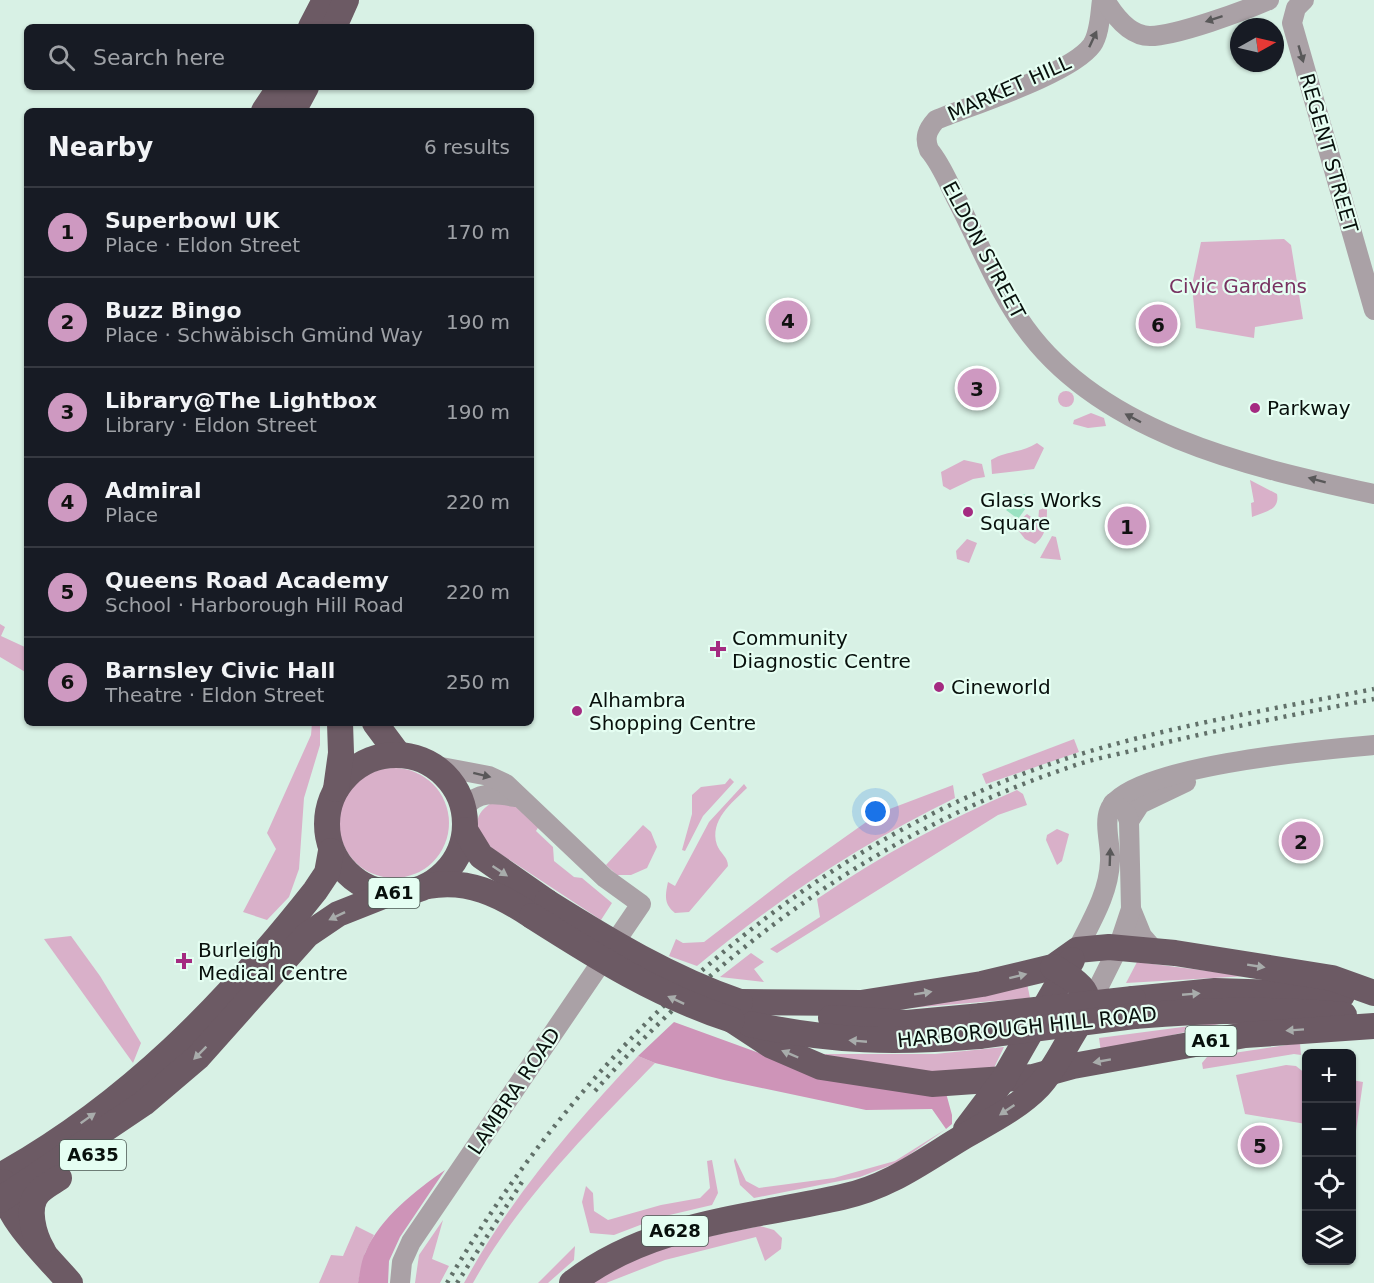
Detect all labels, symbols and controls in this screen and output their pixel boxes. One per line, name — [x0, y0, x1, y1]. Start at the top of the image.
one-way arrow — [1205, 15, 1223, 24]
north arrow — [1230, 18, 1284, 72]
search box — [24, 24, 534, 90]
one-way arrow — [1088, 29, 1098, 47]
icon: search — [45, 41, 78, 74]
text: Search here — [93, 45, 225, 70]
one-way arrow — [1297, 45, 1306, 63]
street label: MARKET HILL — [944, 50, 1075, 126]
street label: REGENT STREET — [1295, 71, 1363, 236]
text: Nearby — [48, 132, 153, 162]
text: 6 results — [424, 135, 510, 159]
street label: ELDON STREET — [938, 177, 1031, 324]
text: Superbowl UK — [105, 208, 279, 233]
text: 1 — [61, 220, 74, 244]
text: 170 m — [446, 220, 510, 244]
text: Place · Eldon Street — [105, 233, 300, 257]
park label: Civic Gardens — [1169, 274, 1307, 298]
text: Buzz Bingo — [105, 298, 242, 323]
pin: 4 — [768, 298, 808, 342]
pin: 6 — [1138, 302, 1178, 346]
text: 2 — [61, 310, 74, 334]
text: 190 m — [446, 310, 510, 334]
text: Place · Schwäbisch Gmünd Way — [105, 323, 423, 347]
pin: 3 — [958, 366, 996, 410]
text: Library@The Lightbox — [105, 388, 377, 413]
place label: Parkway — [1267, 396, 1351, 420]
text: 3 — [61, 400, 74, 424]
text: 190 m — [446, 400, 510, 424]
marker: Parkway — [1248, 401, 1262, 415]
text: Library · Eldon Street — [105, 413, 317, 437]
one-way arrow — [1124, 413, 1141, 423]
one-way arrow — [1308, 475, 1326, 485]
text: Admiral — [105, 478, 201, 503]
place label: Glass Works Square — [980, 488, 1102, 535]
text: 4 — [61, 490, 74, 514]
text: 220 m — [446, 490, 510, 514]
text: Place — [105, 503, 158, 527]
pin: 1 — [1108, 504, 1146, 548]
marker: Glass Works Square — [961, 505, 975, 519]
text: Queens Road Academy — [105, 568, 389, 593]
text: 5 — [61, 580, 74, 604]
text: 220 m — [446, 580, 510, 604]
text: School · Harborough Hill Road — [105, 593, 404, 617]
place label: Community Diagnostic Centre — [732, 626, 911, 673]
marker: Community Diagnostic Centre — [709, 640, 727, 658]
text: Barnsley Civic Hall — [105, 658, 335, 683]
text: 6 — [61, 670, 74, 694]
text: 250 m — [446, 670, 510, 694]
place label: Cineworld — [951, 675, 1051, 699]
marker: Cineworld — [932, 680, 946, 694]
text: Theatre · Eldon Street — [105, 683, 324, 707]
place label: Alhambra Shopping Centre — [589, 688, 756, 735]
marker: Alhambra Shopping Centre — [570, 704, 584, 718]
one-way arrow — [472, 770, 491, 780]
your location — [861, 797, 890, 826]
pin: 2 — [1282, 818, 1320, 864]
one-way arrow — [1105, 847, 1115, 866]
one-way arrow — [492, 865, 508, 877]
road number: A61 — [368, 878, 420, 908]
one-way arrow — [328, 911, 345, 920]
place label: Burleigh Medical Centre — [198, 938, 348, 985]
marker: Burleigh Medical Centre — [175, 952, 193, 970]
one-way arrow — [1247, 962, 1266, 971]
one-way arrow — [1008, 970, 1027, 980]
one-way arrow — [914, 989, 933, 998]
one-way arrow — [1182, 989, 1201, 998]
one-way arrow — [668, 996, 685, 1005]
street label: HARBOROUGH HILL ROAD — [896, 1001, 1158, 1053]
street label: LAMBRA ROAD — [463, 1023, 565, 1159]
road number: A61 — [1186, 1026, 1236, 1056]
one-way arrow — [1285, 1026, 1304, 1035]
one-way arrow — [848, 1036, 867, 1046]
one-way arrow — [194, 1046, 208, 1060]
one-way arrow — [781, 1049, 799, 1059]
map controls — [1302, 1049, 1356, 1265]
button: + — [1302, 1049, 1356, 1103]
one-way arrow — [1093, 1057, 1112, 1066]
button: − — [1302, 1103, 1356, 1157]
one-way arrow — [1000, 1104, 1016, 1116]
one-way arrow — [81, 1112, 96, 1124]
pin: 5 — [1240, 1122, 1280, 1168]
road number: A635 — [60, 1140, 126, 1170]
button: locate — [1302, 1157, 1356, 1211]
button: layers — [1302, 1211, 1356, 1265]
road number: A628 — [642, 1216, 708, 1246]

